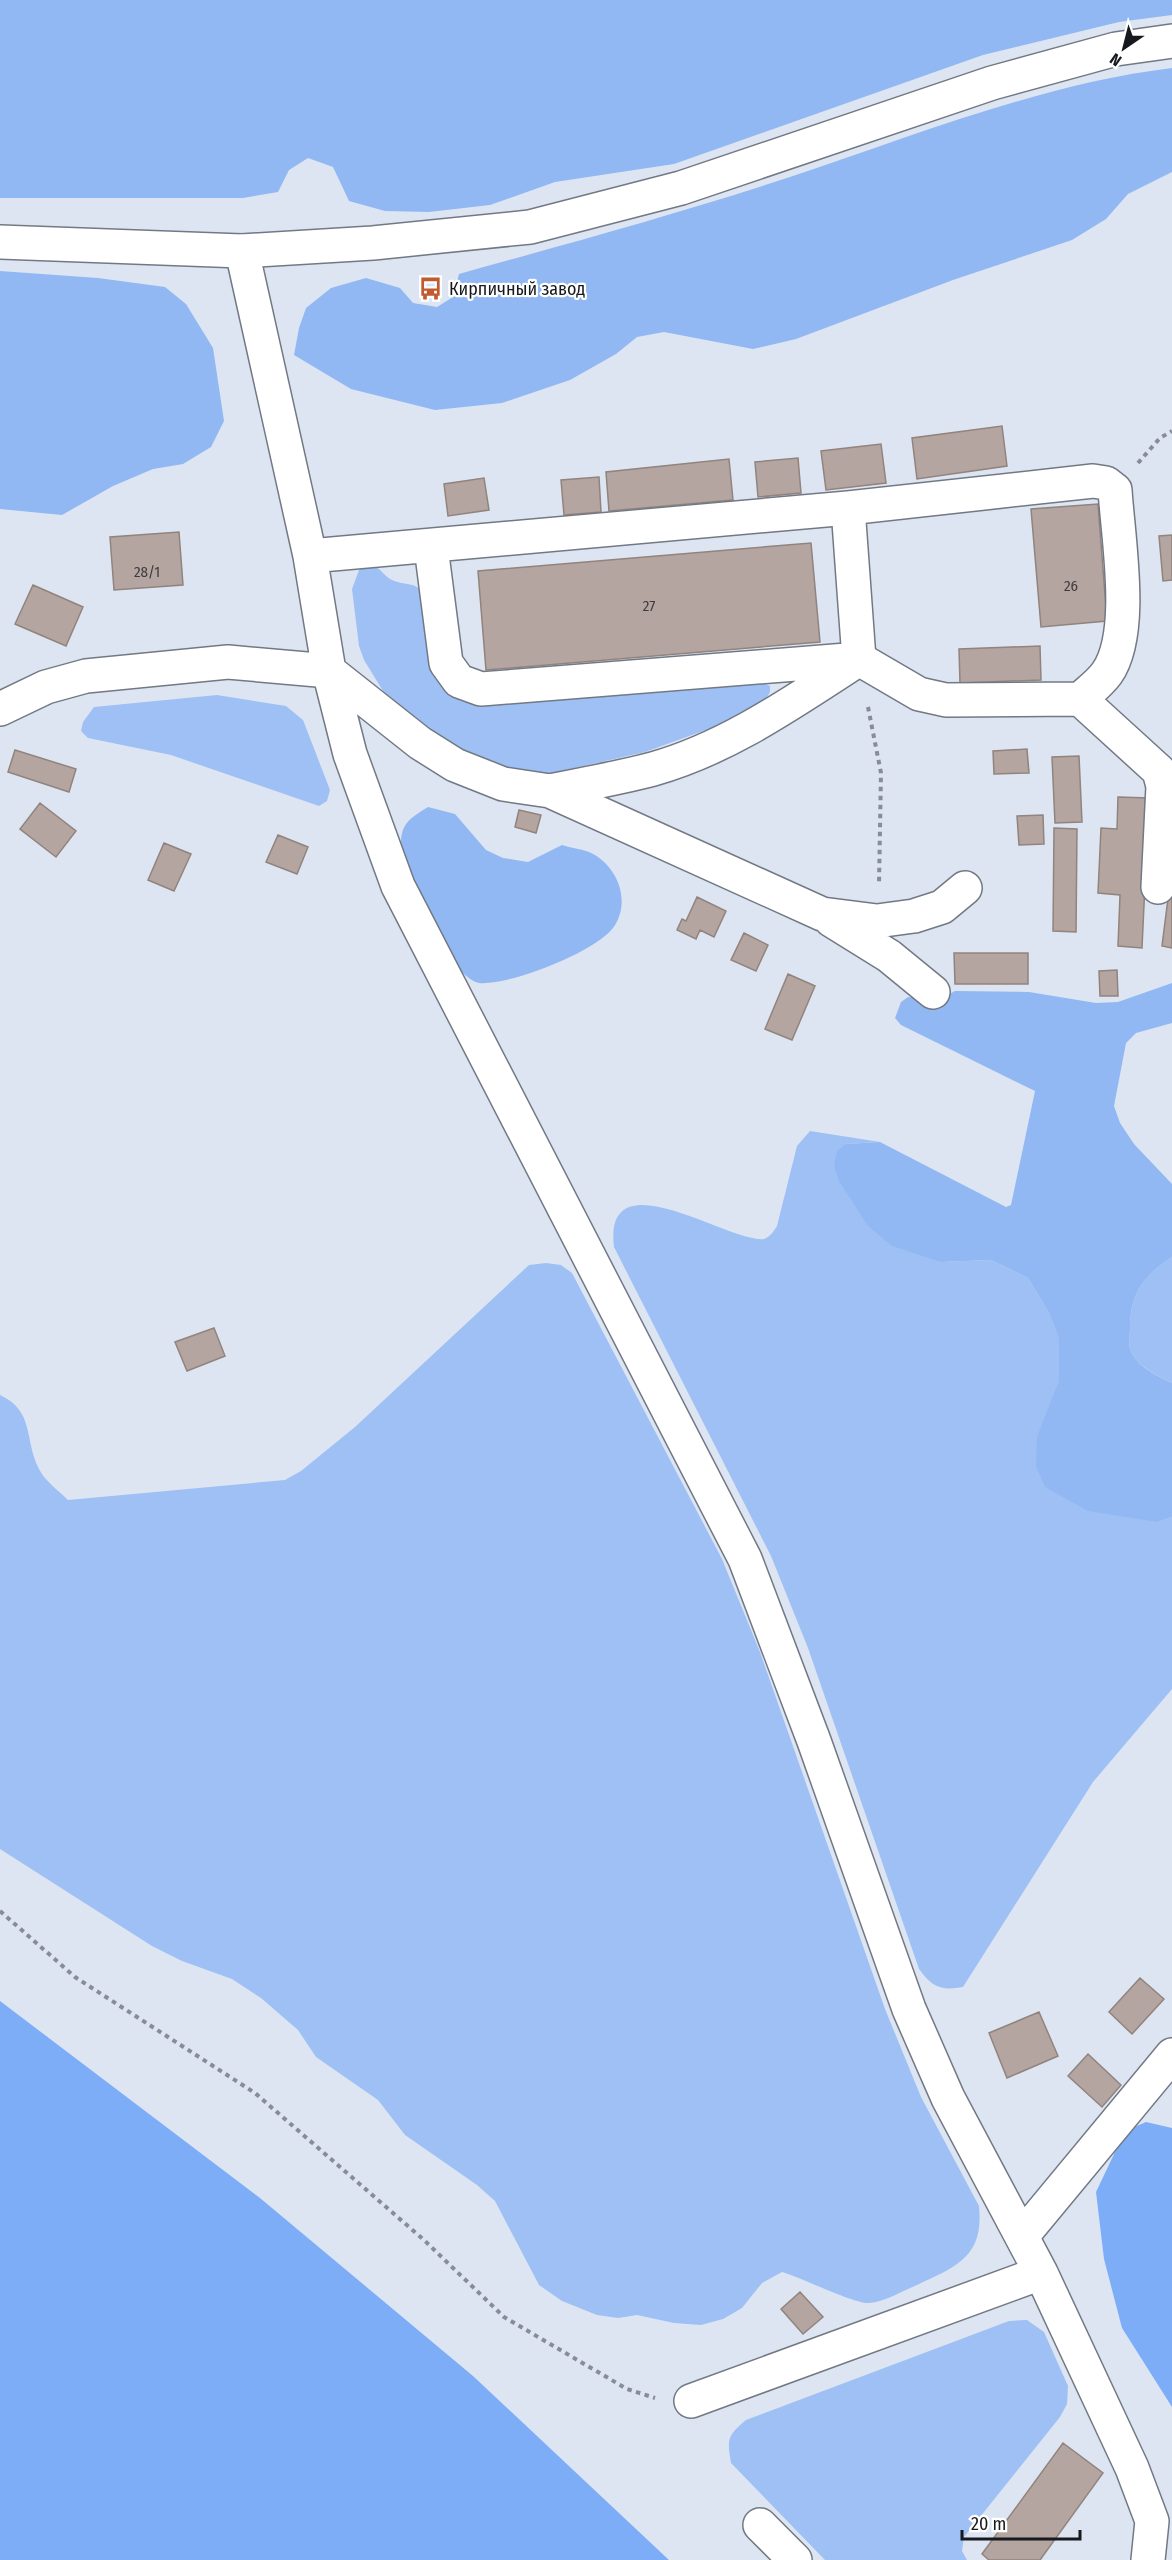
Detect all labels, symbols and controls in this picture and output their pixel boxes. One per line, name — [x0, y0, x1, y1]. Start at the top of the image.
north arrow — [1094, 18, 1154, 78]
text: N — [1106, 49, 1125, 70]
bus stop icon: Кирпичный завод — [418, 276, 444, 302]
place label: Кирпичный завод — [449, 278, 585, 300]
house number: 28/1 — [134, 563, 160, 581]
house number: 26 — [1064, 577, 1078, 595]
house number: 27 — [643, 597, 655, 615]
scale bar — [962, 2503, 1080, 2541]
text: 20 m — [971, 2513, 1006, 2535]

